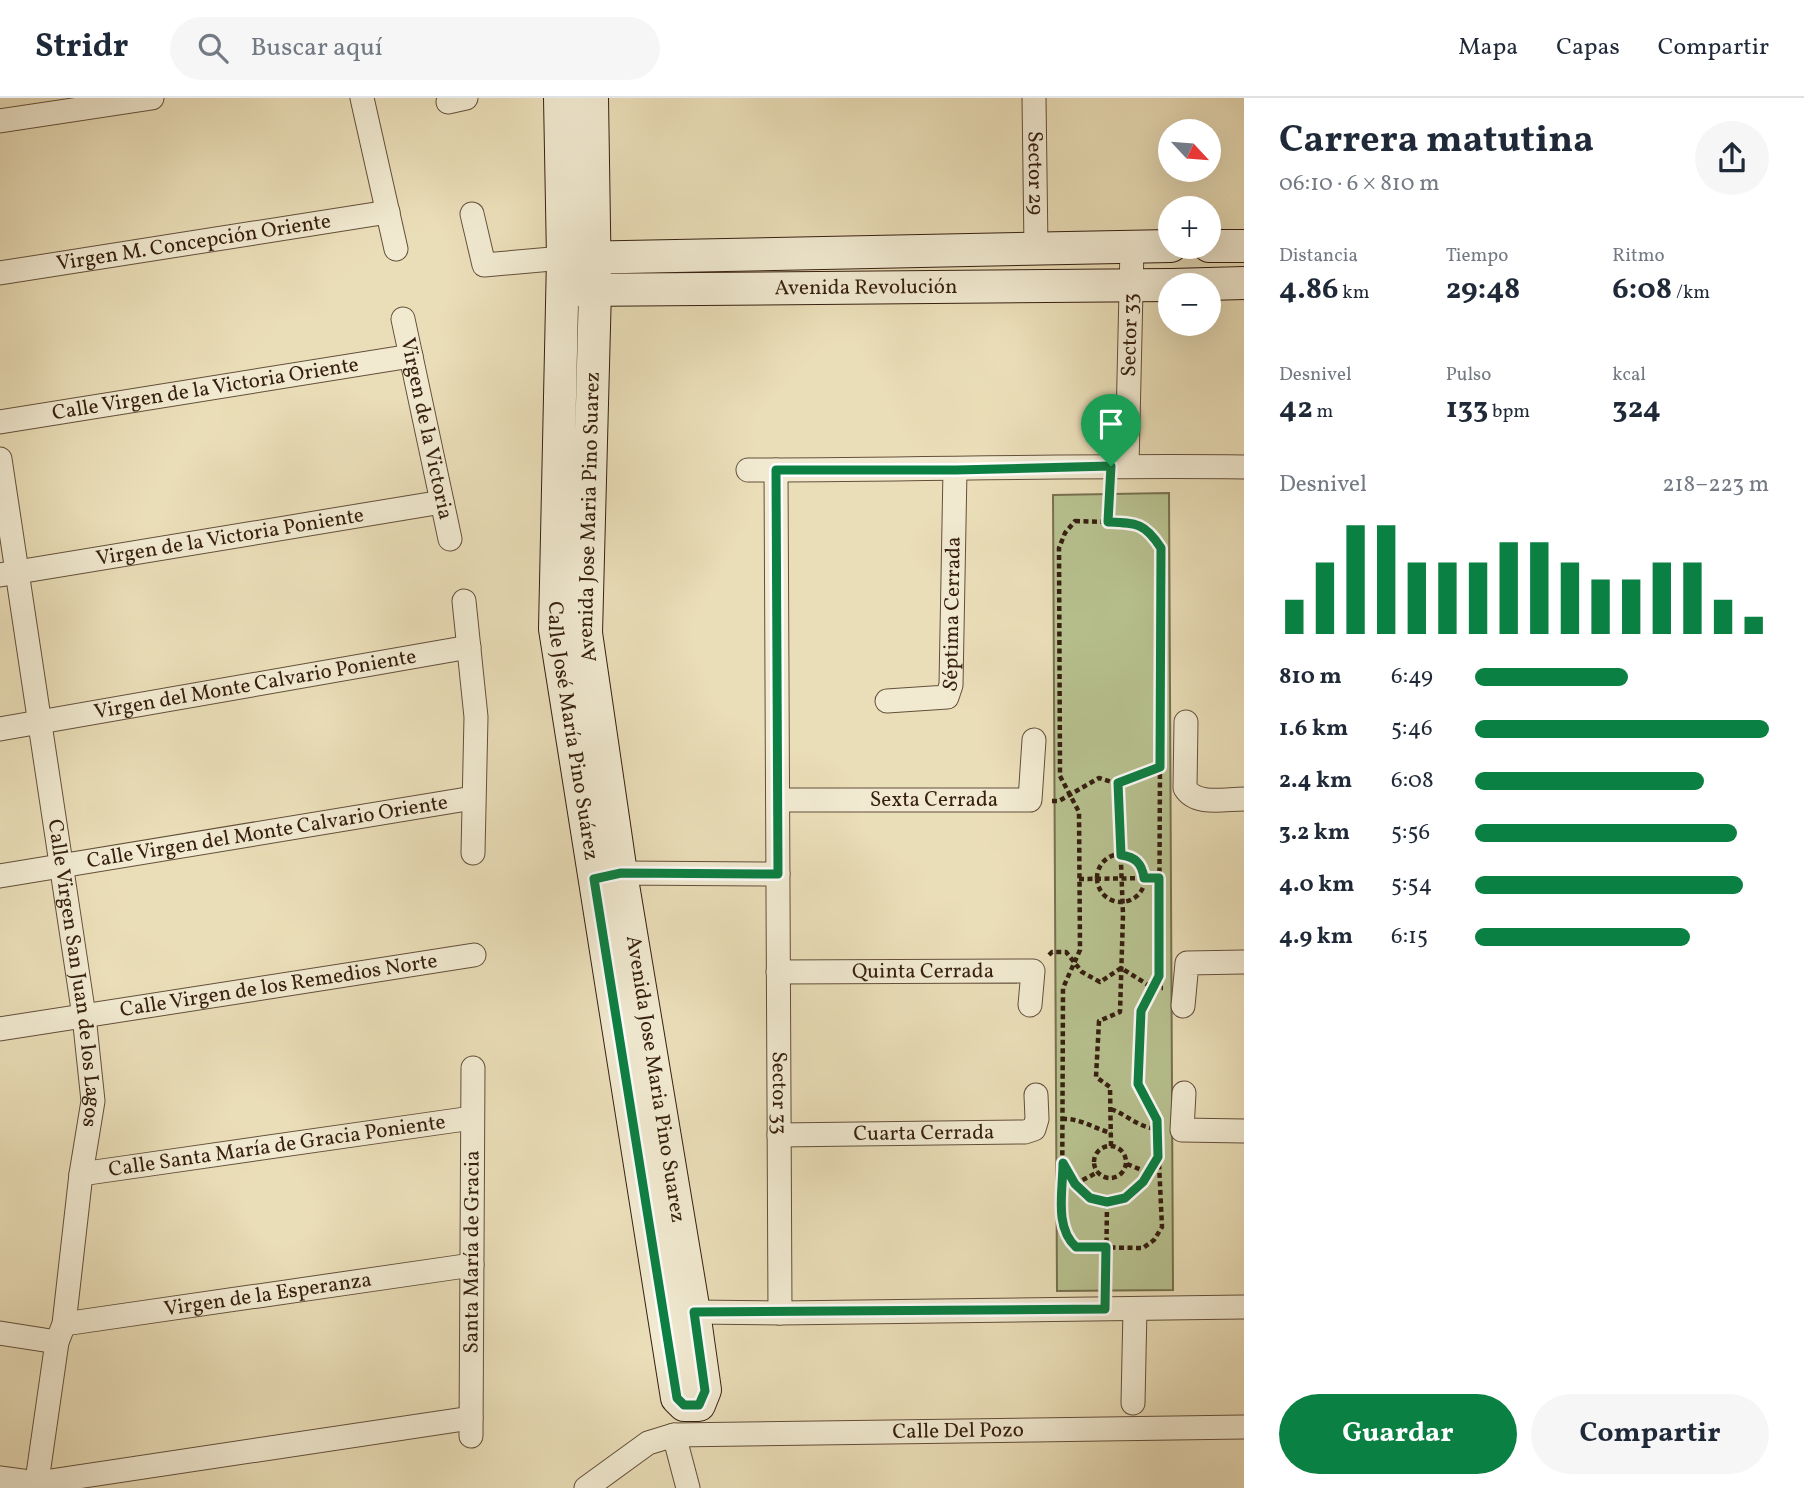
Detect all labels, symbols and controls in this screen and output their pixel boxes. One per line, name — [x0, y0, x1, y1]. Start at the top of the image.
search box — [170, 17, 660, 80]
text: Stridr — [35, 25, 128, 71]
icon: search — [194, 29, 232, 67]
text: Buscar aquí — [250, 30, 383, 66]
text: Mapa — [1458, 31, 1518, 65]
text: Capas — [1556, 31, 1620, 65]
text: Compartir — [1658, 31, 1769, 65]
text: Carrera matutina — [1279, 115, 1594, 168]
north arrow — [1158, 119, 1222, 182]
map controls — [1158, 119, 1221, 336]
button: share — [1695, 121, 1769, 195]
street label: Sector 29 — [1020, 131, 1050, 215]
text: 06:10 · 6 × 810 m — [1279, 168, 1440, 200]
button: + — [1158, 196, 1221, 259]
street label: Virgen M. Concepción Oriente — [54, 207, 333, 278]
text: Distancia — [1279, 243, 1358, 269]
text: Tiempo — [1446, 243, 1508, 269]
text: Ritmo — [1612, 243, 1665, 269]
text: 4.86 — [1279, 269, 1339, 311]
text: 29:48 — [1446, 269, 1520, 311]
text: 6:08 — [1612, 269, 1672, 311]
street label: Avenida Revolución — [774, 272, 958, 303]
button: − — [1158, 273, 1221, 336]
text: km — [1339, 280, 1370, 306]
text: /km — [1672, 280, 1710, 306]
street label: Sector 33 — [1115, 293, 1145, 377]
street label: Virgen de la Victoria — [393, 335, 460, 522]
street label: Calle Virgen de la Victoria Oriente — [50, 350, 361, 428]
text: Desnivel — [1279, 362, 1352, 388]
text: Pulso — [1446, 362, 1491, 388]
text: kcal — [1612, 362, 1646, 388]
street label: Avenida Jose Maria Pino Suarez — [571, 372, 607, 664]
text: 42 — [1279, 388, 1313, 430]
text: 133 — [1446, 388, 1488, 430]
text: 324 — [1612, 388, 1661, 430]
pin — [1081, 394, 1141, 466]
text: m — [1313, 399, 1333, 425]
text: bpm — [1488, 399, 1530, 425]
icon: arrive — [1092, 405, 1130, 443]
text: Desnivel — [1279, 469, 1367, 501]
text: 218–223 m — [1662, 469, 1769, 501]
street label: Virgen de la Victoria Poniente — [94, 501, 366, 573]
street label: Séptima Cerrada — [935, 536, 968, 695]
street label: Calle José María Pino Suárez — [540, 601, 606, 862]
street label: Virgen del Monte Calvario Poniente — [92, 642, 418, 727]
text: 810 m — [1279, 661, 1342, 693]
text: 6:49 — [1391, 661, 1433, 693]
text: 1.6 km — [1279, 713, 1348, 745]
text: 5:46 — [1391, 713, 1433, 745]
text: 2.4 km — [1279, 765, 1352, 797]
text: 6:08 — [1391, 765, 1434, 797]
street label: Sexta Cerrada — [870, 786, 998, 815]
street label: Calle Virgen del Monte Calvario Oriente — [85, 788, 450, 876]
street label: Calle Virgen San Juan de los Lagos — [40, 817, 108, 1130]
text: 3.2 km — [1279, 817, 1350, 849]
text: 5:56 — [1391, 817, 1430, 849]
text: 4.0 km — [1279, 869, 1354, 901]
text: 5:54 — [1391, 869, 1432, 901]
text: 4.9 km — [1279, 921, 1353, 953]
text: 6:15 — [1391, 921, 1428, 953]
street label: Avenida Jose Maria Pino Suarez — [618, 933, 692, 1225]
street label: Calle Virgen de los Remedios Norte — [118, 946, 439, 1025]
street label: Quinta Cerrada — [852, 957, 994, 986]
street label: Sector 33 — [764, 1051, 794, 1135]
street label: Calle Santa María de Gracia Poniente — [107, 1107, 447, 1184]
street label: Cuarta Cerrada — [853, 1118, 995, 1149]
street label: Santa María de Gracia — [457, 1150, 487, 1354]
street label: Virgen de la Esperanza — [162, 1265, 374, 1324]
button: Guardar — [1279, 1394, 1517, 1474]
button: Compartir — [1531, 1394, 1769, 1474]
street label: Calle Del Pozo — [892, 1416, 1024, 1446]

